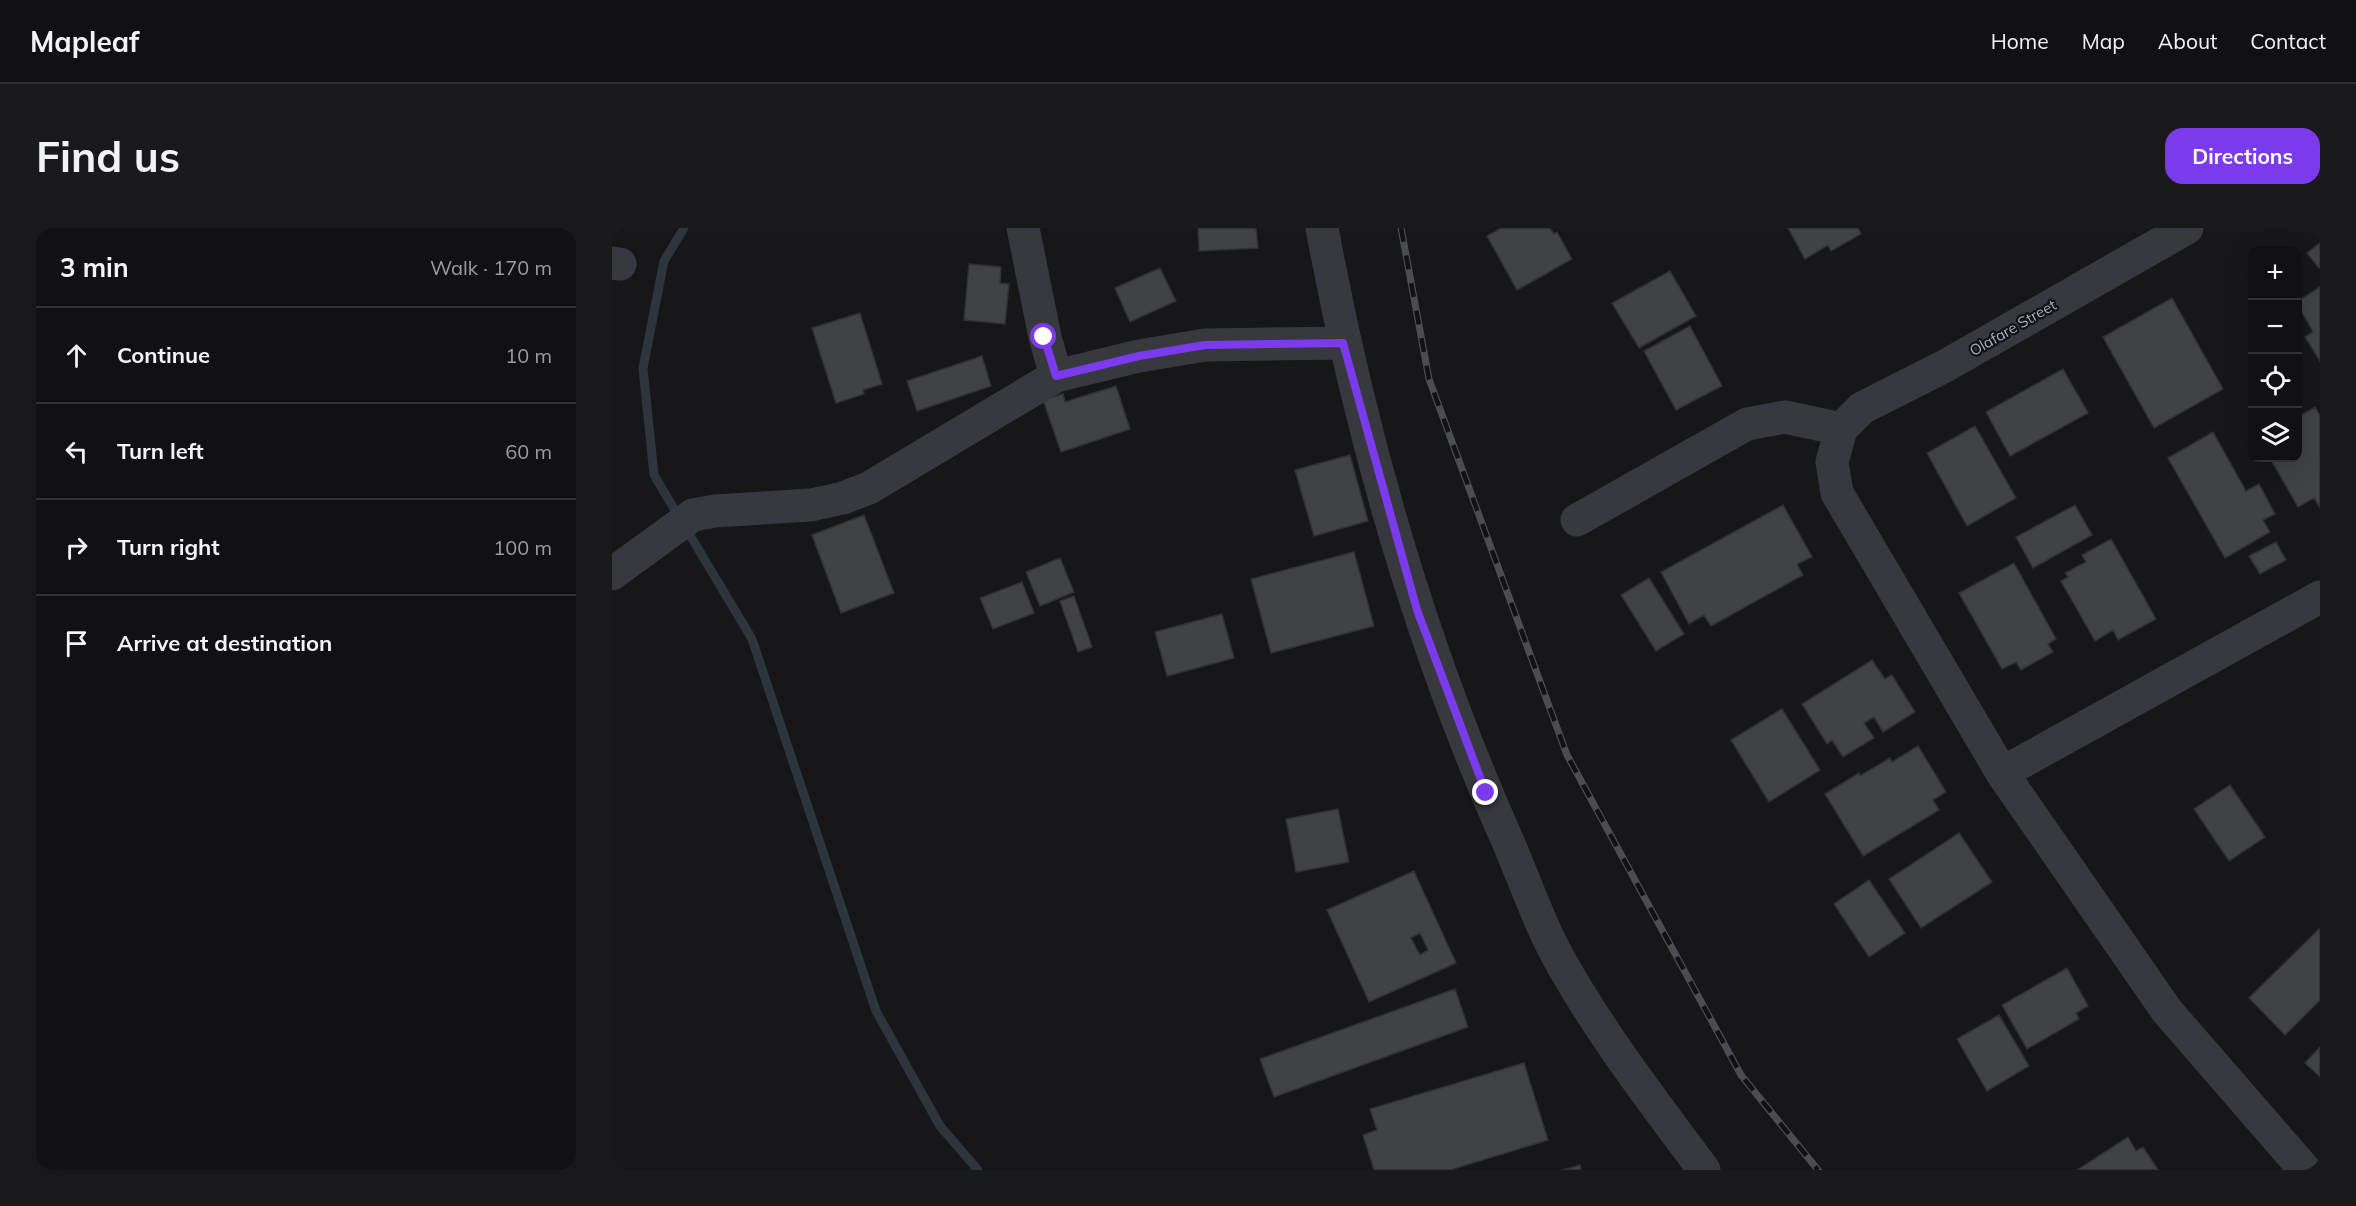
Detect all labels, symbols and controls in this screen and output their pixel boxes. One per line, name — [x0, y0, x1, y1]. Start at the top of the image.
text: Mapleaf — [30, 24, 139, 59]
text: Home — [1991, 28, 2049, 54]
text: Map — [2082, 28, 2125, 54]
text: About — [2158, 28, 2217, 54]
text: Contact — [2250, 28, 2326, 54]
button: Directions — [2165, 128, 2320, 184]
text: Find us — [36, 130, 180, 183]
map controls — [2248, 246, 2302, 462]
button: + — [2248, 246, 2302, 300]
text: 3 min — [60, 251, 129, 284]
text: Walk · 170 m — [430, 255, 552, 280]
street label: Olafare Street — [1966, 295, 2060, 360]
button: − — [2248, 300, 2302, 354]
route start — [1030, 323, 1056, 349]
icon: ahead — [60, 339, 93, 372]
text: Continue — [117, 341, 210, 369]
text: 10 m — [505, 343, 552, 368]
button: locate — [2248, 354, 2302, 408]
button: layers — [2248, 408, 2302, 462]
icon: left — [60, 435, 93, 468]
text: Turn left — [117, 437, 204, 465]
text: 60 m — [505, 439, 552, 464]
icon: right — [60, 531, 93, 564]
text: Turn right — [117, 533, 220, 561]
text: 100 m — [493, 535, 552, 560]
icon: arrive — [60, 627, 93, 660]
text: Arrive at destination — [117, 629, 332, 657]
route end — [1472, 779, 1498, 805]

